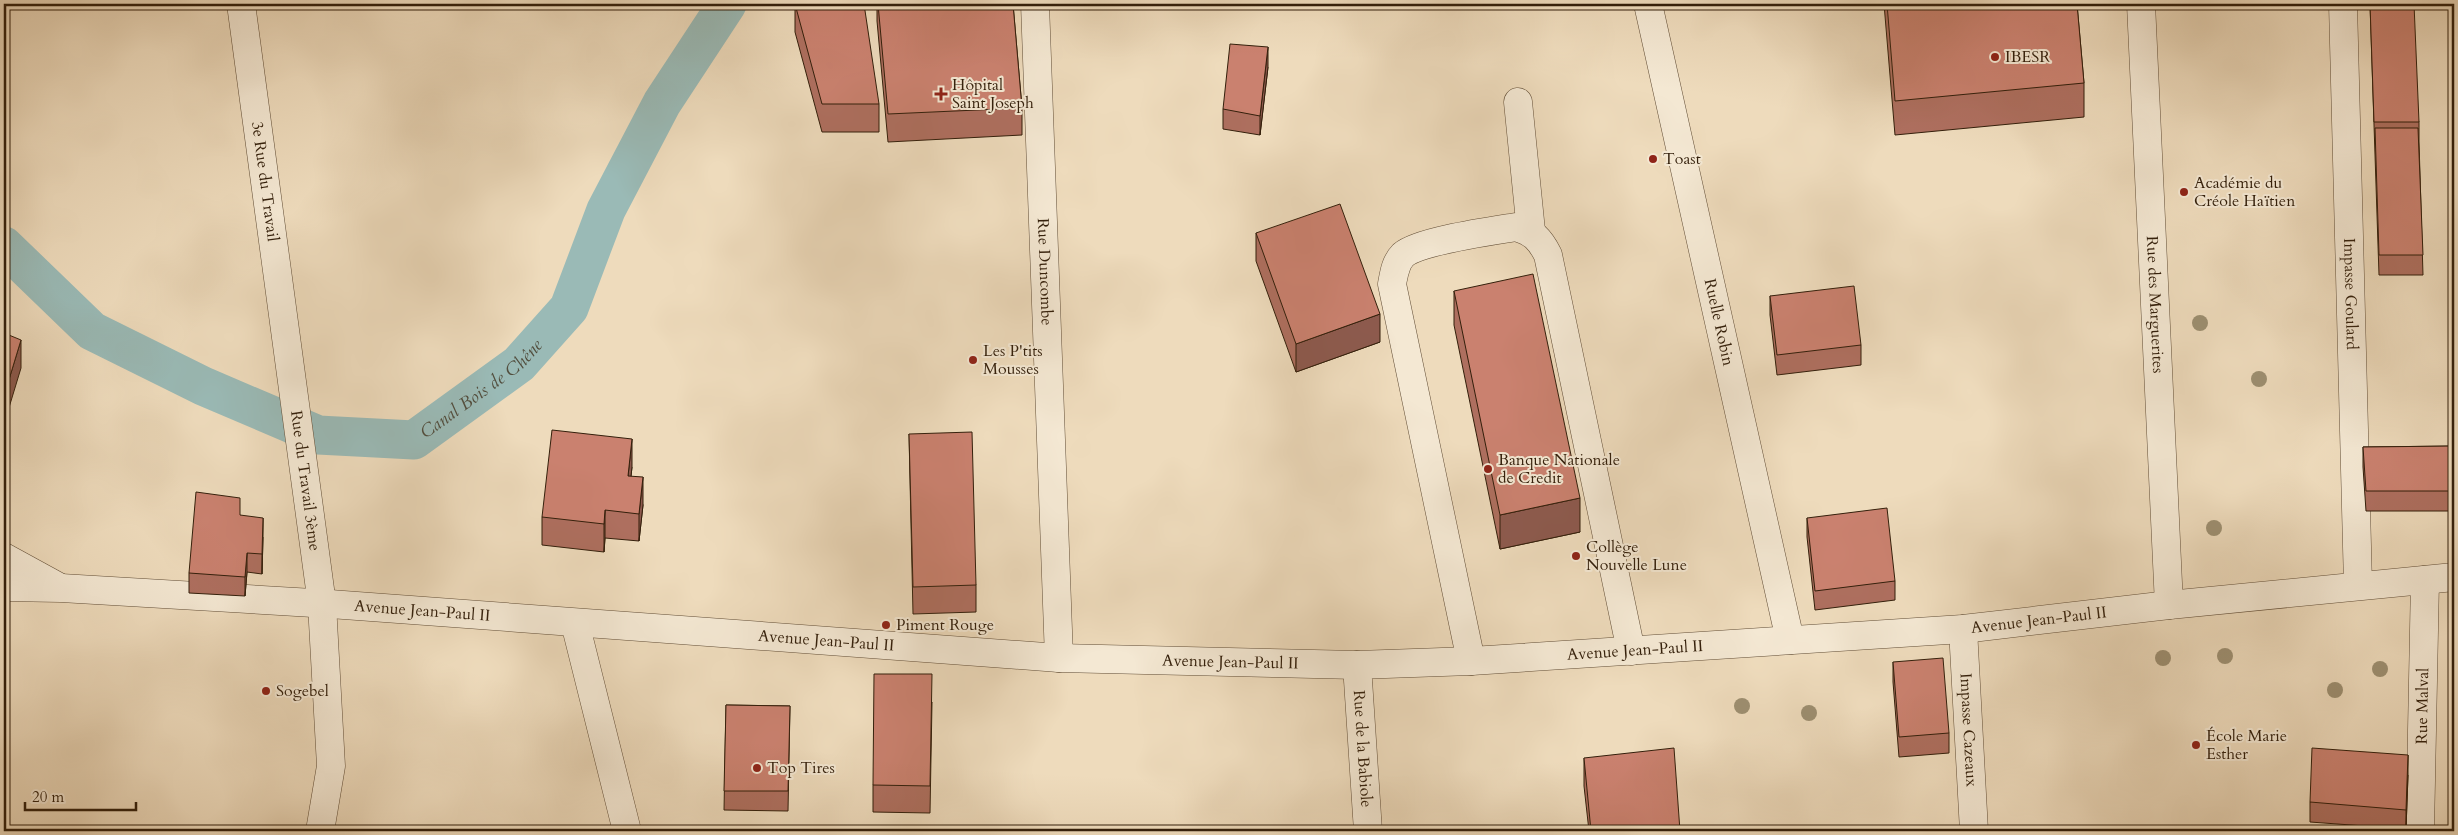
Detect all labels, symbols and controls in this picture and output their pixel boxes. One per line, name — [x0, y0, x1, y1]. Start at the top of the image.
place label: IBESR — [2005, 46, 2050, 68]
marker: IBESR — [1989, 51, 2001, 63]
place label: Hôpital Saint Joseph — [952, 74, 1034, 114]
marker: Hôpital Saint Joseph — [934, 87, 948, 101]
street label: 3e Rue du Travail — [246, 120, 284, 243]
place label: Toast — [1663, 148, 1701, 170]
marker: Toast — [1647, 153, 1659, 165]
place label: Académie du Créole Haïtien — [2194, 172, 2295, 212]
marker: Académie du Créole Haïtien — [2178, 186, 2190, 198]
street label: Rue Duncombe — [1032, 218, 1058, 326]
street label: Rue des Marguerites — [2141, 235, 2169, 374]
street label: Impasse Goulard — [2338, 238, 2363, 351]
street label: Ruelle Robin — [1699, 276, 1739, 368]
water label: Canal Bois de Chêne — [415, 333, 549, 444]
place label: Les P'tits Mousses — [983, 340, 1043, 380]
marker: Les P'tits Mousses — [967, 354, 979, 366]
street label: Rue du Travail 3ème — [285, 409, 326, 552]
place label: Banque Nationale de Credit — [1498, 449, 1620, 489]
marker: Banque Nationale de Credit — [1482, 463, 1494, 475]
place label: Collège Nouvelle Lune — [1586, 536, 1687, 576]
marker: Collège Nouvelle Lune — [1570, 550, 1582, 562]
street label: Avenue Jean-Paul II — [353, 595, 491, 627]
street label: Avenue Jean-Paul II — [1970, 601, 2108, 639]
place label: Piment Rouge — [896, 614, 994, 636]
marker: Piment Rouge — [880, 619, 892, 631]
street label: Avenue Jean-Paul II — [757, 625, 895, 657]
street label: Avenue Jean-Paul II — [1566, 635, 1704, 666]
street label: Avenue Jean-Paul II — [1162, 649, 1299, 675]
street label: Rue Malval — [2411, 668, 2434, 745]
street label: Impasse Cazeaux — [1954, 672, 1983, 787]
place label: Sogebel — [276, 680, 329, 702]
marker: Sogebel — [260, 685, 272, 697]
street label: Rue de la Babiole — [1348, 689, 1377, 808]
place label: École Marie Esther — [2206, 725, 2287, 765]
marker: École Marie Esther — [2190, 739, 2202, 751]
place label: Top Tires — [767, 757, 835, 779]
marker: Top Tires — [751, 762, 763, 774]
scale bar — [25, 780, 136, 812]
text: 20 m — [32, 787, 64, 807]

